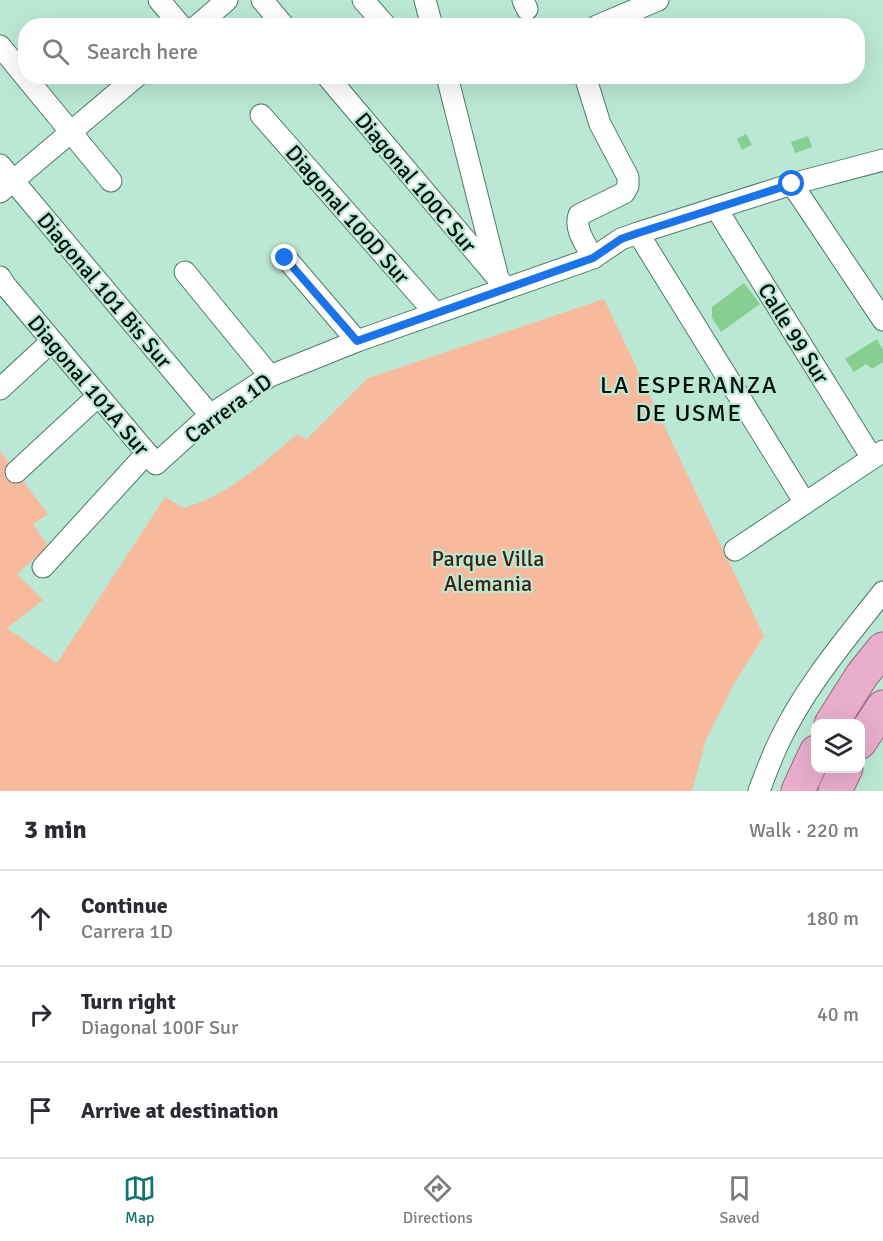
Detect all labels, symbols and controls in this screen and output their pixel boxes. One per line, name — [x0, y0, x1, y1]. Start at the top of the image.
search box — [18, 18, 865, 84]
icon: search — [39, 35, 72, 68]
text: Search here — [87, 38, 198, 65]
street label: Diagonal 100C Sur — [349, 107, 482, 258]
street label: Diagonal 100D Sur — [280, 139, 416, 290]
route start — [778, 170, 804, 196]
street label: Diagonal 101 Bis Sur — [31, 207, 178, 374]
route end — [271, 244, 297, 270]
street label: Calle 99 Sur — [752, 278, 835, 389]
street label: Diagonal 101A Sur — [22, 310, 155, 461]
street label: Carrera 1D — [179, 368, 277, 449]
district label: LA ESPERANZA DE USME — [600, 370, 778, 428]
park label: Parque Villa Alemania — [432, 545, 545, 597]
map controls — [811, 719, 865, 773]
button: layers — [811, 719, 865, 773]
text: 3 min — [24, 814, 87, 846]
text: Walk · 220 m — [749, 818, 859, 843]
text: Continue — [81, 892, 168, 919]
icon: ahead — [24, 902, 57, 935]
text: 180 m — [806, 906, 859, 931]
text: Carrera 1D — [81, 919, 173, 944]
text: Turn right — [81, 988, 176, 1015]
icon: right — [24, 998, 57, 1031]
text: 40 m — [817, 1002, 859, 1027]
text: Diagonal 100F Sur — [81, 1015, 238, 1040]
icon: arrive — [24, 1094, 57, 1127]
text: Arrive at destination — [81, 1097, 278, 1124]
tab: Map — [123, 1172, 156, 1228]
tab: Directions — [403, 1172, 473, 1228]
tab: Saved — [719, 1172, 760, 1228]

